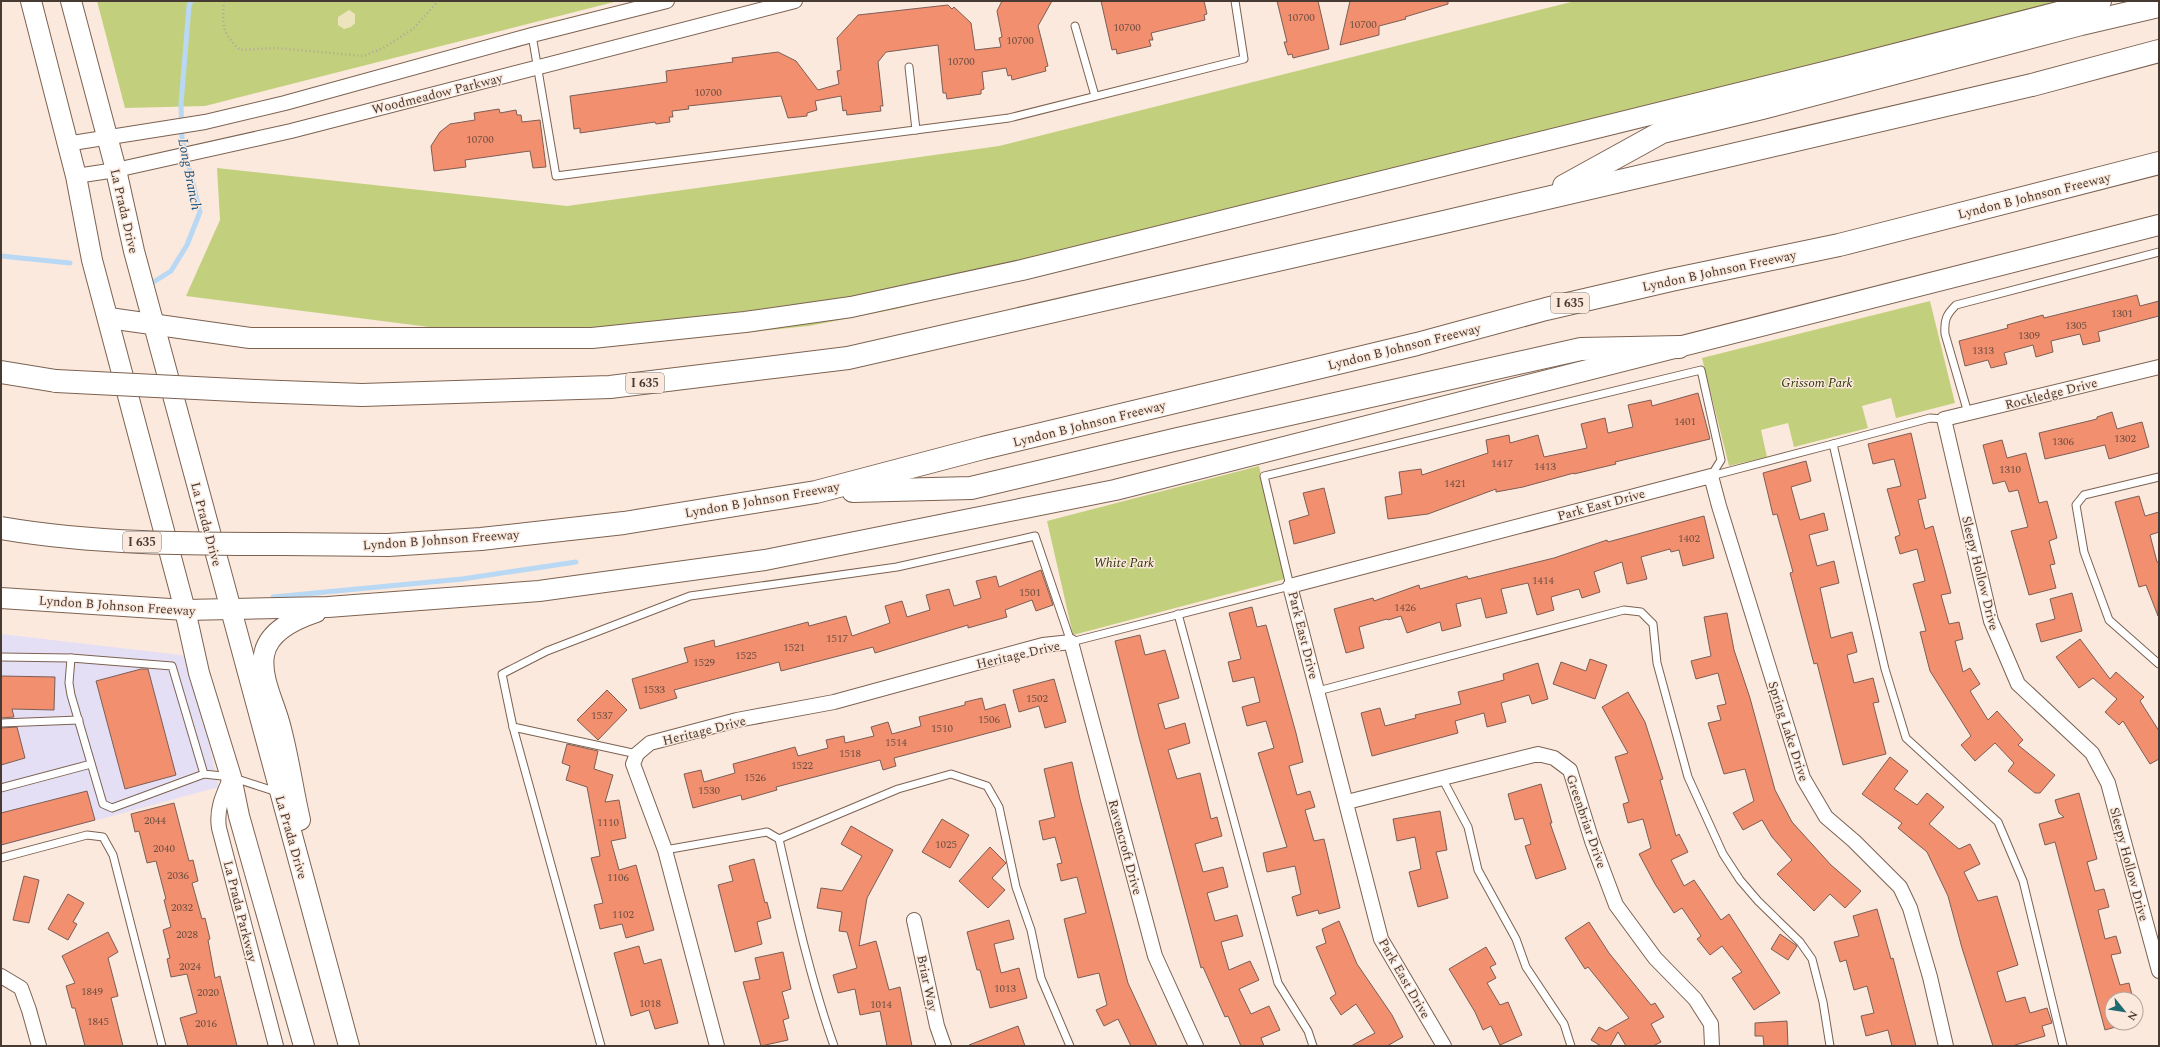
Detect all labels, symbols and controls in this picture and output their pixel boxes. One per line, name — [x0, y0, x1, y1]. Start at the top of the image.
house number: 10700 — [1287, 9, 1315, 26]
house number: 10700 — [1349, 16, 1377, 33]
house number: 10700 — [1113, 19, 1141, 36]
house number: 10700 — [1006, 32, 1034, 49]
house number: 10700 — [947, 53, 975, 70]
street label: Woodmeadow Parkway — [370, 68, 506, 120]
house number: 10700 — [694, 84, 722, 101]
house number: 10700 — [466, 131, 494, 148]
water label: Long Branch — [172, 136, 207, 212]
street label: La Prada Drive — [105, 167, 143, 256]
street label: Lyndon B Johnson Freeway — [1956, 167, 2114, 225]
street label: Lyndon B Johnson Freeway — [1640, 245, 1799, 297]
road number: I 635 — [1551, 293, 1589, 313]
house number: 1301 — [2111, 305, 2133, 322]
house number: 1305 — [2065, 317, 2087, 334]
street label: Lyndon B Johnson Freeway — [1326, 318, 1484, 376]
house number: 1309 — [2018, 327, 2040, 344]
house number: 1313 — [1972, 342, 1994, 359]
road number: I 635 — [626, 373, 664, 393]
park label: Grissom Park — [1781, 373, 1853, 393]
street label: Rockledge Drive — [2003, 373, 2100, 415]
street label: Lyndon B Johnson Freeway — [1011, 395, 1169, 453]
house number: 1401 — [1674, 413, 1696, 430]
house number: 1302 — [2114, 430, 2136, 447]
house number: 1306 — [2052, 433, 2074, 450]
house number: 1417 — [1491, 455, 1513, 472]
house number: 1413 — [1534, 458, 1556, 475]
house number: 1310 — [1999, 461, 2021, 478]
house number: 1421 — [1444, 475, 1466, 492]
street label: Lyndon B Johnson Freeway — [683, 476, 842, 523]
street label: La Prada Drive — [185, 480, 227, 569]
street label: Park East Drive — [1555, 484, 1647, 526]
street label: Sleepy Hollow Drive — [1956, 514, 2004, 633]
street label: Lyndon B Johnson Freeway — [362, 524, 521, 555]
house number: 1402 — [1678, 530, 1700, 547]
road number: I 635 — [123, 532, 161, 552]
park label: White Park — [1094, 553, 1154, 573]
house number: 1414 — [1532, 572, 1554, 589]
house number: 1501 — [1019, 584, 1041, 601]
street label: Park East Drive — [1282, 589, 1324, 681]
street label: Lyndon B Johnson Freeway — [38, 591, 197, 621]
house number: 1426 — [1394, 599, 1416, 616]
house number: 1517 — [826, 630, 848, 647]
street label: Heritage Drive — [974, 636, 1062, 674]
house number: 1521 — [783, 639, 805, 656]
house number: 1525 — [735, 647, 757, 664]
house number: 1529 — [693, 654, 715, 671]
street label: Spring Lake Drive — [1762, 679, 1814, 784]
house number: 1533 — [643, 681, 665, 698]
house number: 1502 — [1026, 690, 1048, 707]
house number: 1537 — [591, 707, 613, 724]
street label: Heritage Drive — [660, 711, 748, 751]
house number: 1506 — [978, 711, 1000, 728]
house number: 1510 — [931, 720, 953, 737]
house number: 1514 — [885, 734, 907, 751]
house number: 1518 — [839, 745, 861, 762]
house number: 1522 — [791, 757, 813, 774]
house number: 1526 — [744, 769, 766, 786]
street label: Greenbriar Drive — [1561, 772, 1612, 871]
house number: 1530 — [698, 782, 720, 799]
street label: La Prada Drive — [270, 793, 313, 882]
street label: Ravencroft Drive — [1103, 797, 1147, 897]
street label: Sleepy Hollow Drive — [2104, 805, 2154, 923]
house number: 2044 — [144, 812, 166, 829]
house number: 1110 — [597, 814, 619, 831]
house number: 1025 — [935, 836, 957, 853]
house number: 2040 — [153, 840, 175, 857]
street label: La Prada Parkway — [218, 859, 262, 965]
house number: 2036 — [167, 867, 189, 884]
house number: 1106 — [607, 869, 629, 886]
house number: 2032 — [171, 899, 193, 916]
house number: 1102 — [612, 906, 634, 923]
house number: 2028 — [176, 926, 198, 943]
street label: Park East Drive — [1373, 934, 1435, 1023]
street label: Briar Way — [911, 953, 943, 1014]
house number: 2024 — [179, 958, 201, 975]
house number: 1013 — [994, 980, 1016, 997]
house number: 1849 — [81, 983, 103, 1000]
house number: 2020 — [197, 984, 219, 1001]
north arrow — [2104, 991, 2144, 1031]
house number: 1018 — [639, 995, 661, 1012]
house number: 1014 — [870, 996, 892, 1013]
text: N — [2123, 1008, 2142, 1024]
house number: 1845 — [87, 1013, 109, 1030]
house number: 2016 — [195, 1015, 217, 1032]

